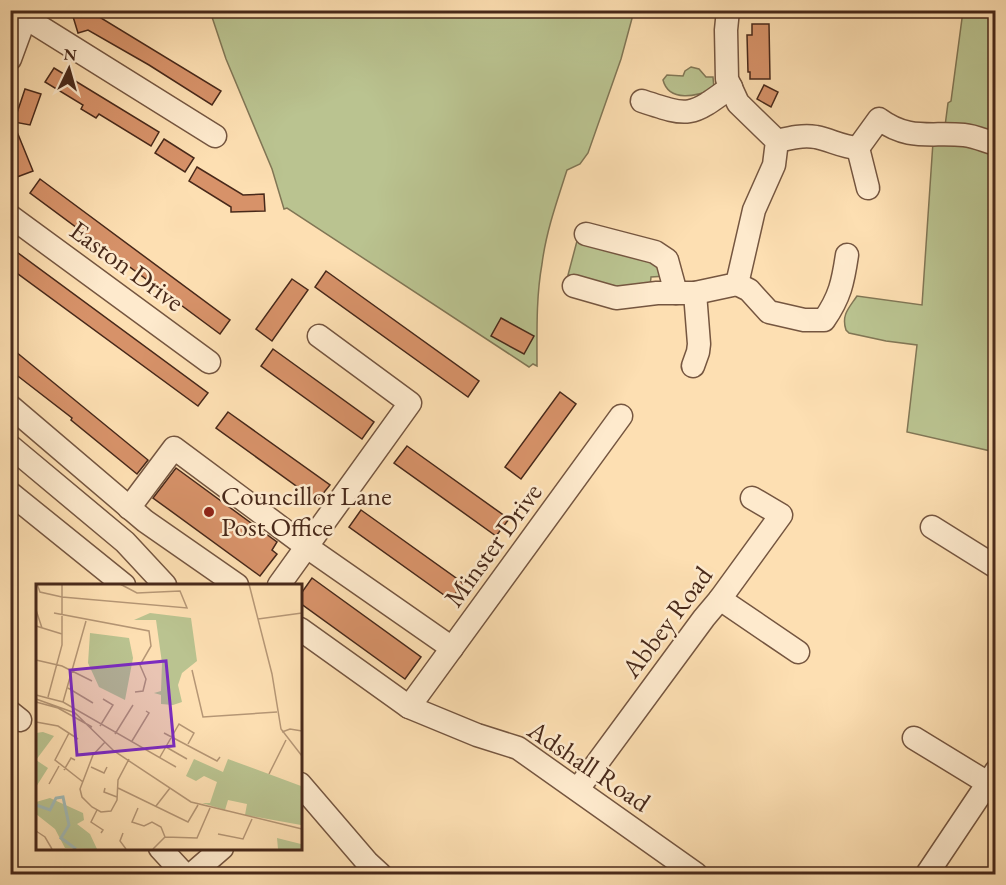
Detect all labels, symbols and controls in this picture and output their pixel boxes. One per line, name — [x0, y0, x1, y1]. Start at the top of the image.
north arrow — [39, 39, 99, 99]
text: N — [63, 44, 78, 66]
street label: Easton Drive — [63, 212, 191, 319]
street label: Minster Drive — [436, 476, 549, 614]
place label: Councillor Lane Post Office — [221, 478, 392, 544]
marker: Councillor Lane Post Office — [202, 505, 216, 519]
street label: Abbey Road — [613, 559, 720, 685]
inset map — [36, 584, 302, 849]
street label: Adshall Road — [520, 711, 658, 820]

